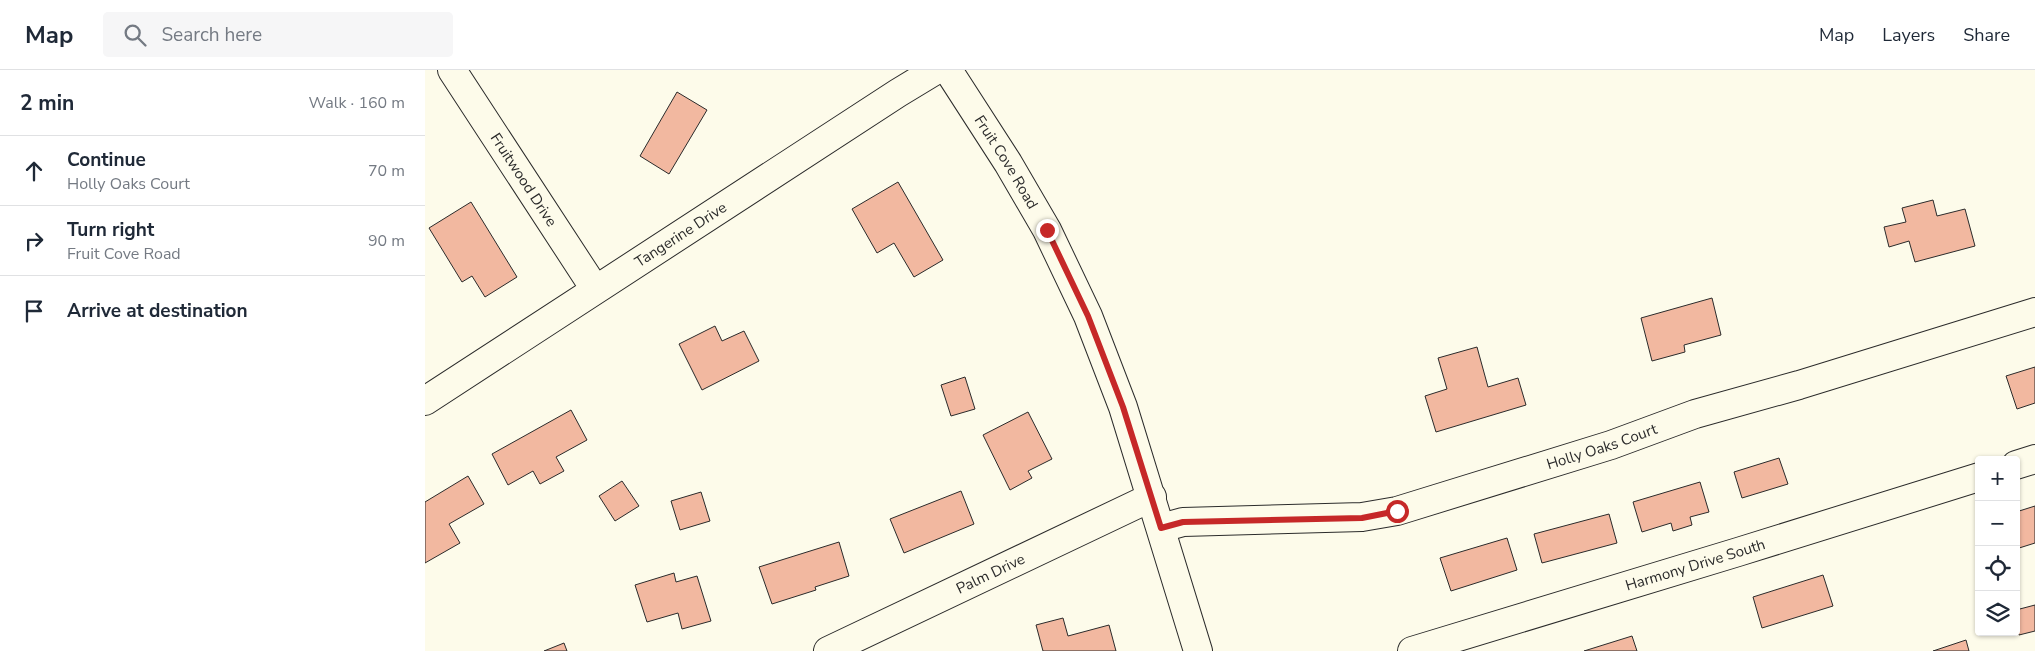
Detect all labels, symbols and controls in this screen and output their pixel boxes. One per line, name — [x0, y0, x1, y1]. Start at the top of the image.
search box — [103, 12, 453, 57]
text: Map — [25, 19, 73, 51]
icon: search — [121, 21, 149, 49]
text: Search here — [161, 22, 262, 48]
text: Map — [1819, 23, 1854, 47]
text: Layers — [1882, 23, 1935, 47]
text: Share — [1963, 23, 2010, 47]
text: 2 min — [20, 89, 74, 117]
text: Walk · 160 m — [309, 92, 405, 114]
street label: Fruit Cove Road — [970, 111, 1043, 213]
street label: Fruitwood Drive — [486, 129, 562, 230]
text: Continue — [67, 147, 146, 173]
icon: ahead — [20, 157, 48, 185]
text: 70 m — [368, 160, 405, 182]
text: Holly Oaks Court — [67, 173, 190, 195]
street label: Tangerine Drive — [631, 197, 730, 272]
text: Turn right — [67, 217, 154, 243]
route end — [1036, 219, 1059, 242]
icon: right — [20, 227, 48, 255]
text: 90 m — [368, 230, 405, 252]
text: Fruit Cove Road — [67, 243, 181, 265]
icon: arrive — [20, 297, 48, 325]
text: Arrive at destination — [67, 298, 248, 324]
street label: Holly Oaks Court — [1544, 419, 1661, 474]
map controls — [1975, 456, 2020, 636]
button: + — [1975, 456, 2020, 501]
route start — [1386, 500, 1409, 523]
button: − — [1975, 501, 2020, 546]
street label: Harmony Drive South — [1623, 534, 1768, 596]
button: locate — [1975, 546, 2020, 591]
street label: Palm Drive — [953, 549, 1028, 599]
button: layers — [1975, 591, 2020, 636]

